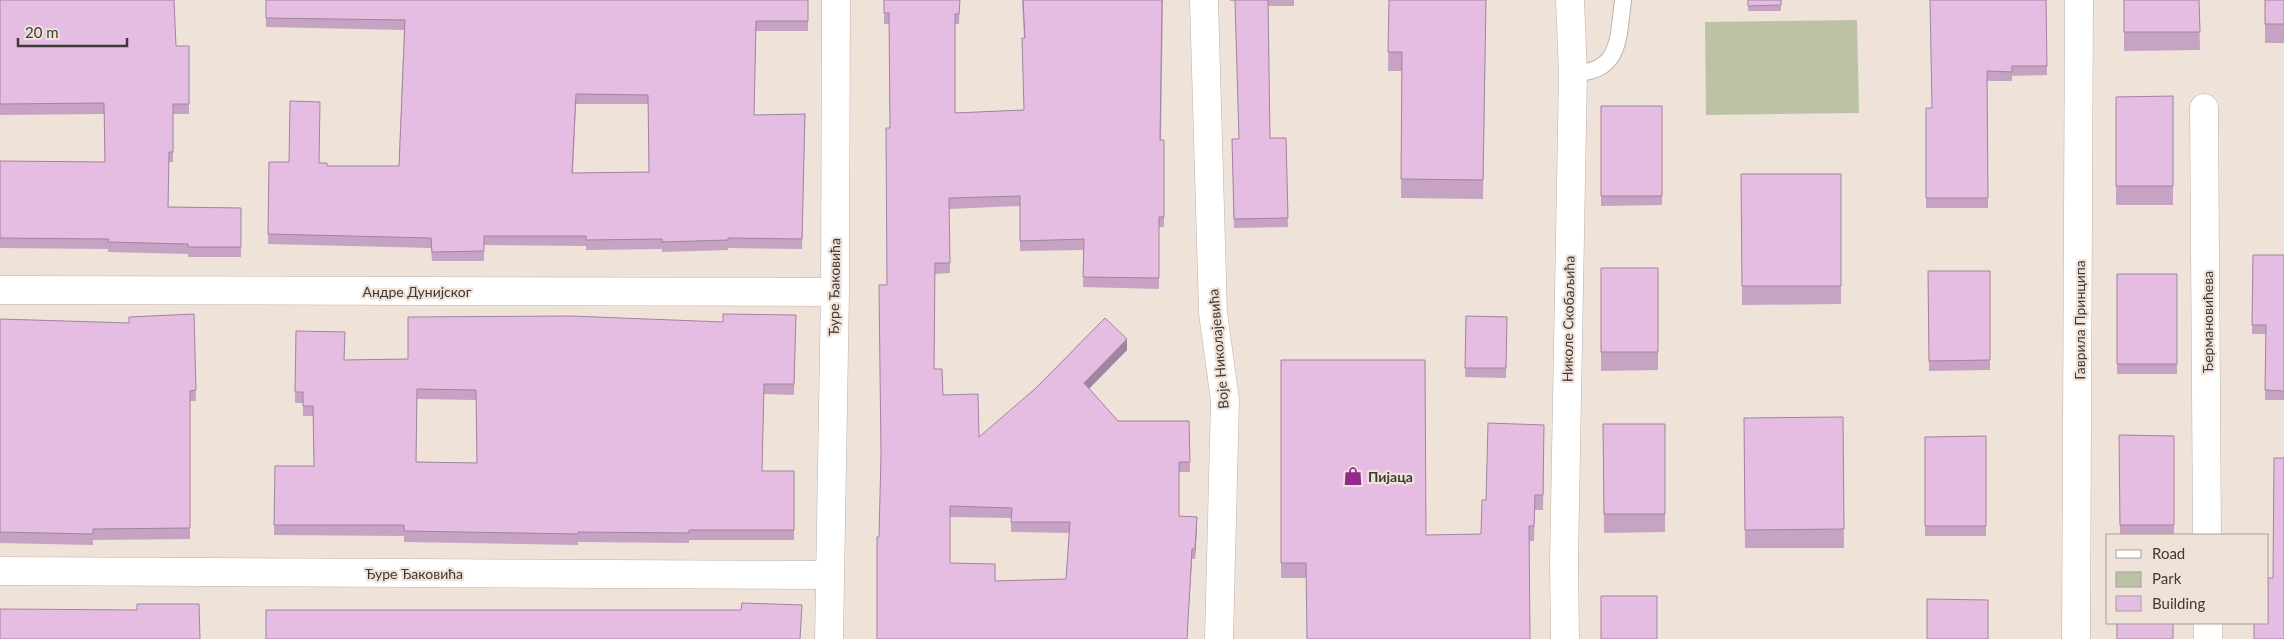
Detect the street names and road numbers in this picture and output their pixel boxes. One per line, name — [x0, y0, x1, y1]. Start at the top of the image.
street label: Ђуре Ђаковића — [825, 238, 843, 336]
street label: Николе Скобаљића — [1558, 256, 1578, 382]
street label: Гаврила Принципа — [2071, 260, 2088, 380]
street label: Ђермановићева — [2199, 271, 2216, 373]
street label: Андре Дунијског — [362, 283, 472, 300]
street label: Воје Николајевића — [1204, 288, 1232, 410]
street label: Ђуре Ђаковића — [365, 565, 463, 582]

